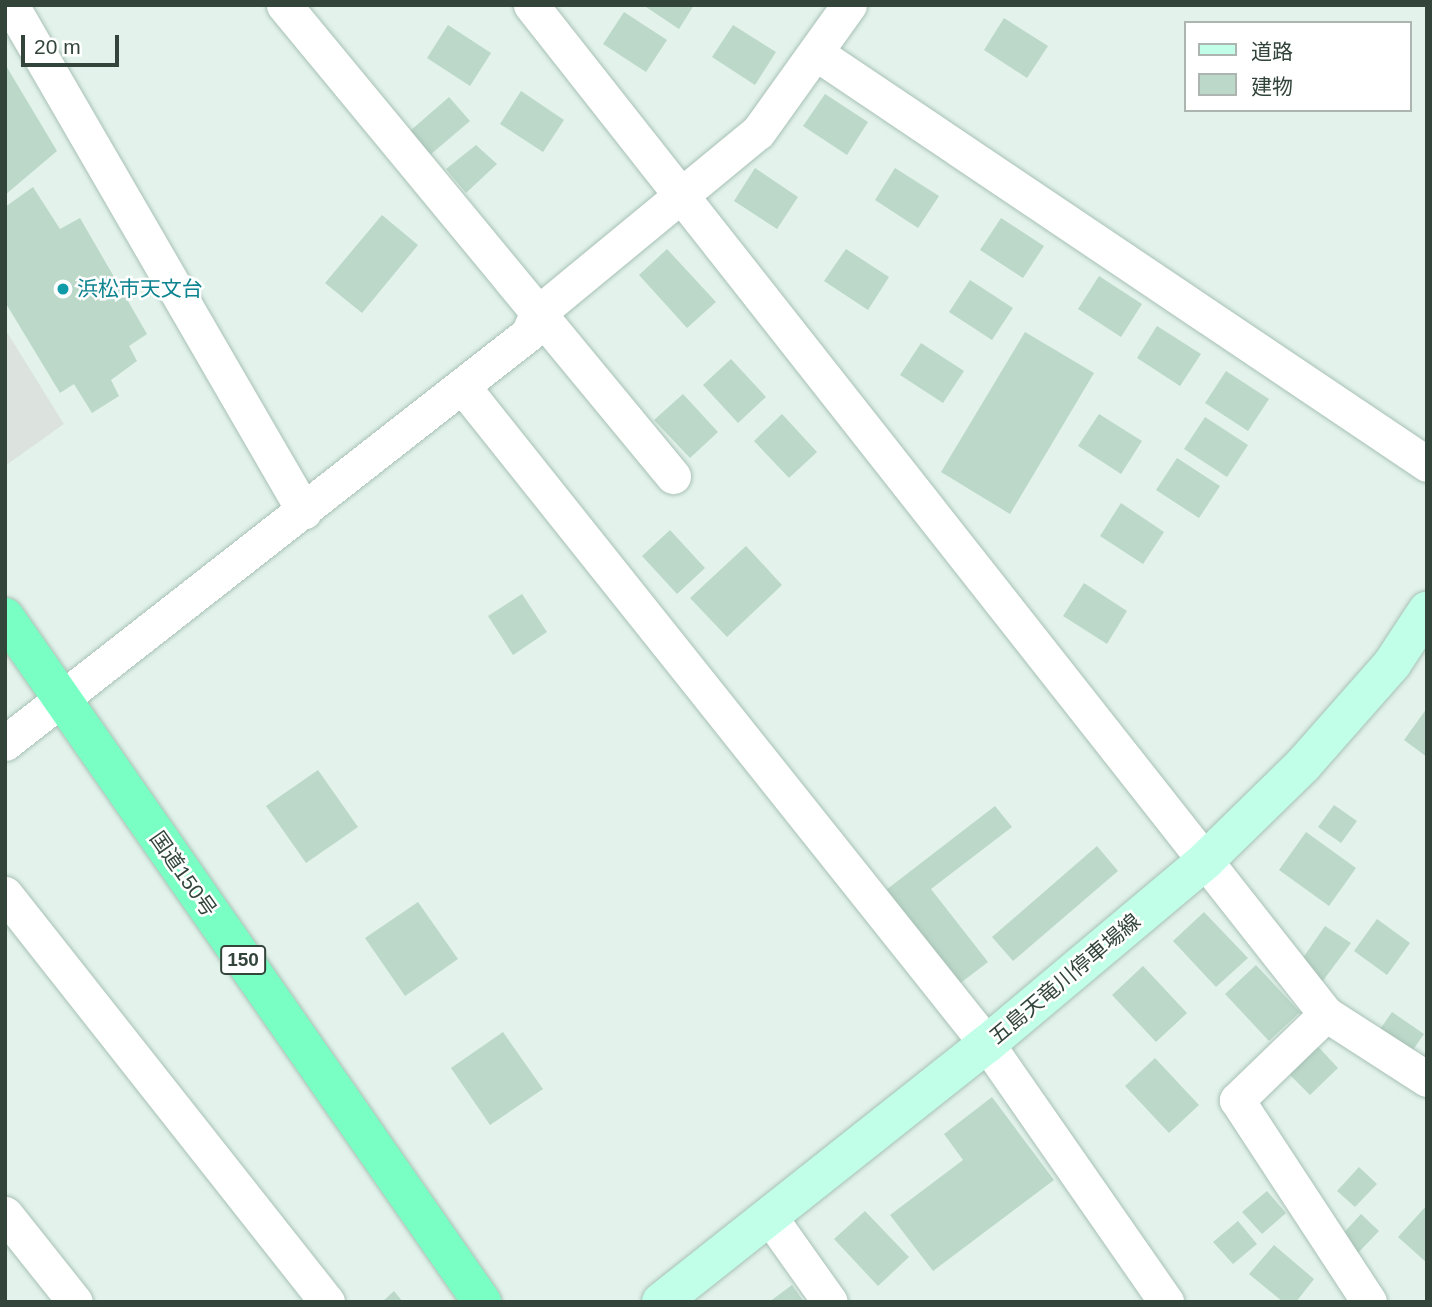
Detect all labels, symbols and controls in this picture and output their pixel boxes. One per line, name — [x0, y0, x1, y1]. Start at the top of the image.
scale bar — [24, 21, 122, 65]
legend — [1184, 21, 1411, 112]
text: 20 m — [34, 35, 81, 58]
text: 道路 — [1251, 40, 1293, 63]
text: 建物 — [1251, 75, 1293, 98]
place label: 浜松市天文台 — [77, 276, 203, 302]
marker: 浜松市天文台 — [55, 281, 71, 297]
street label: 国道150号 — [145, 827, 221, 921]
street label: 五島天竜川停車場線 — [985, 909, 1145, 1049]
road number: 150 — [218, 944, 268, 976]

